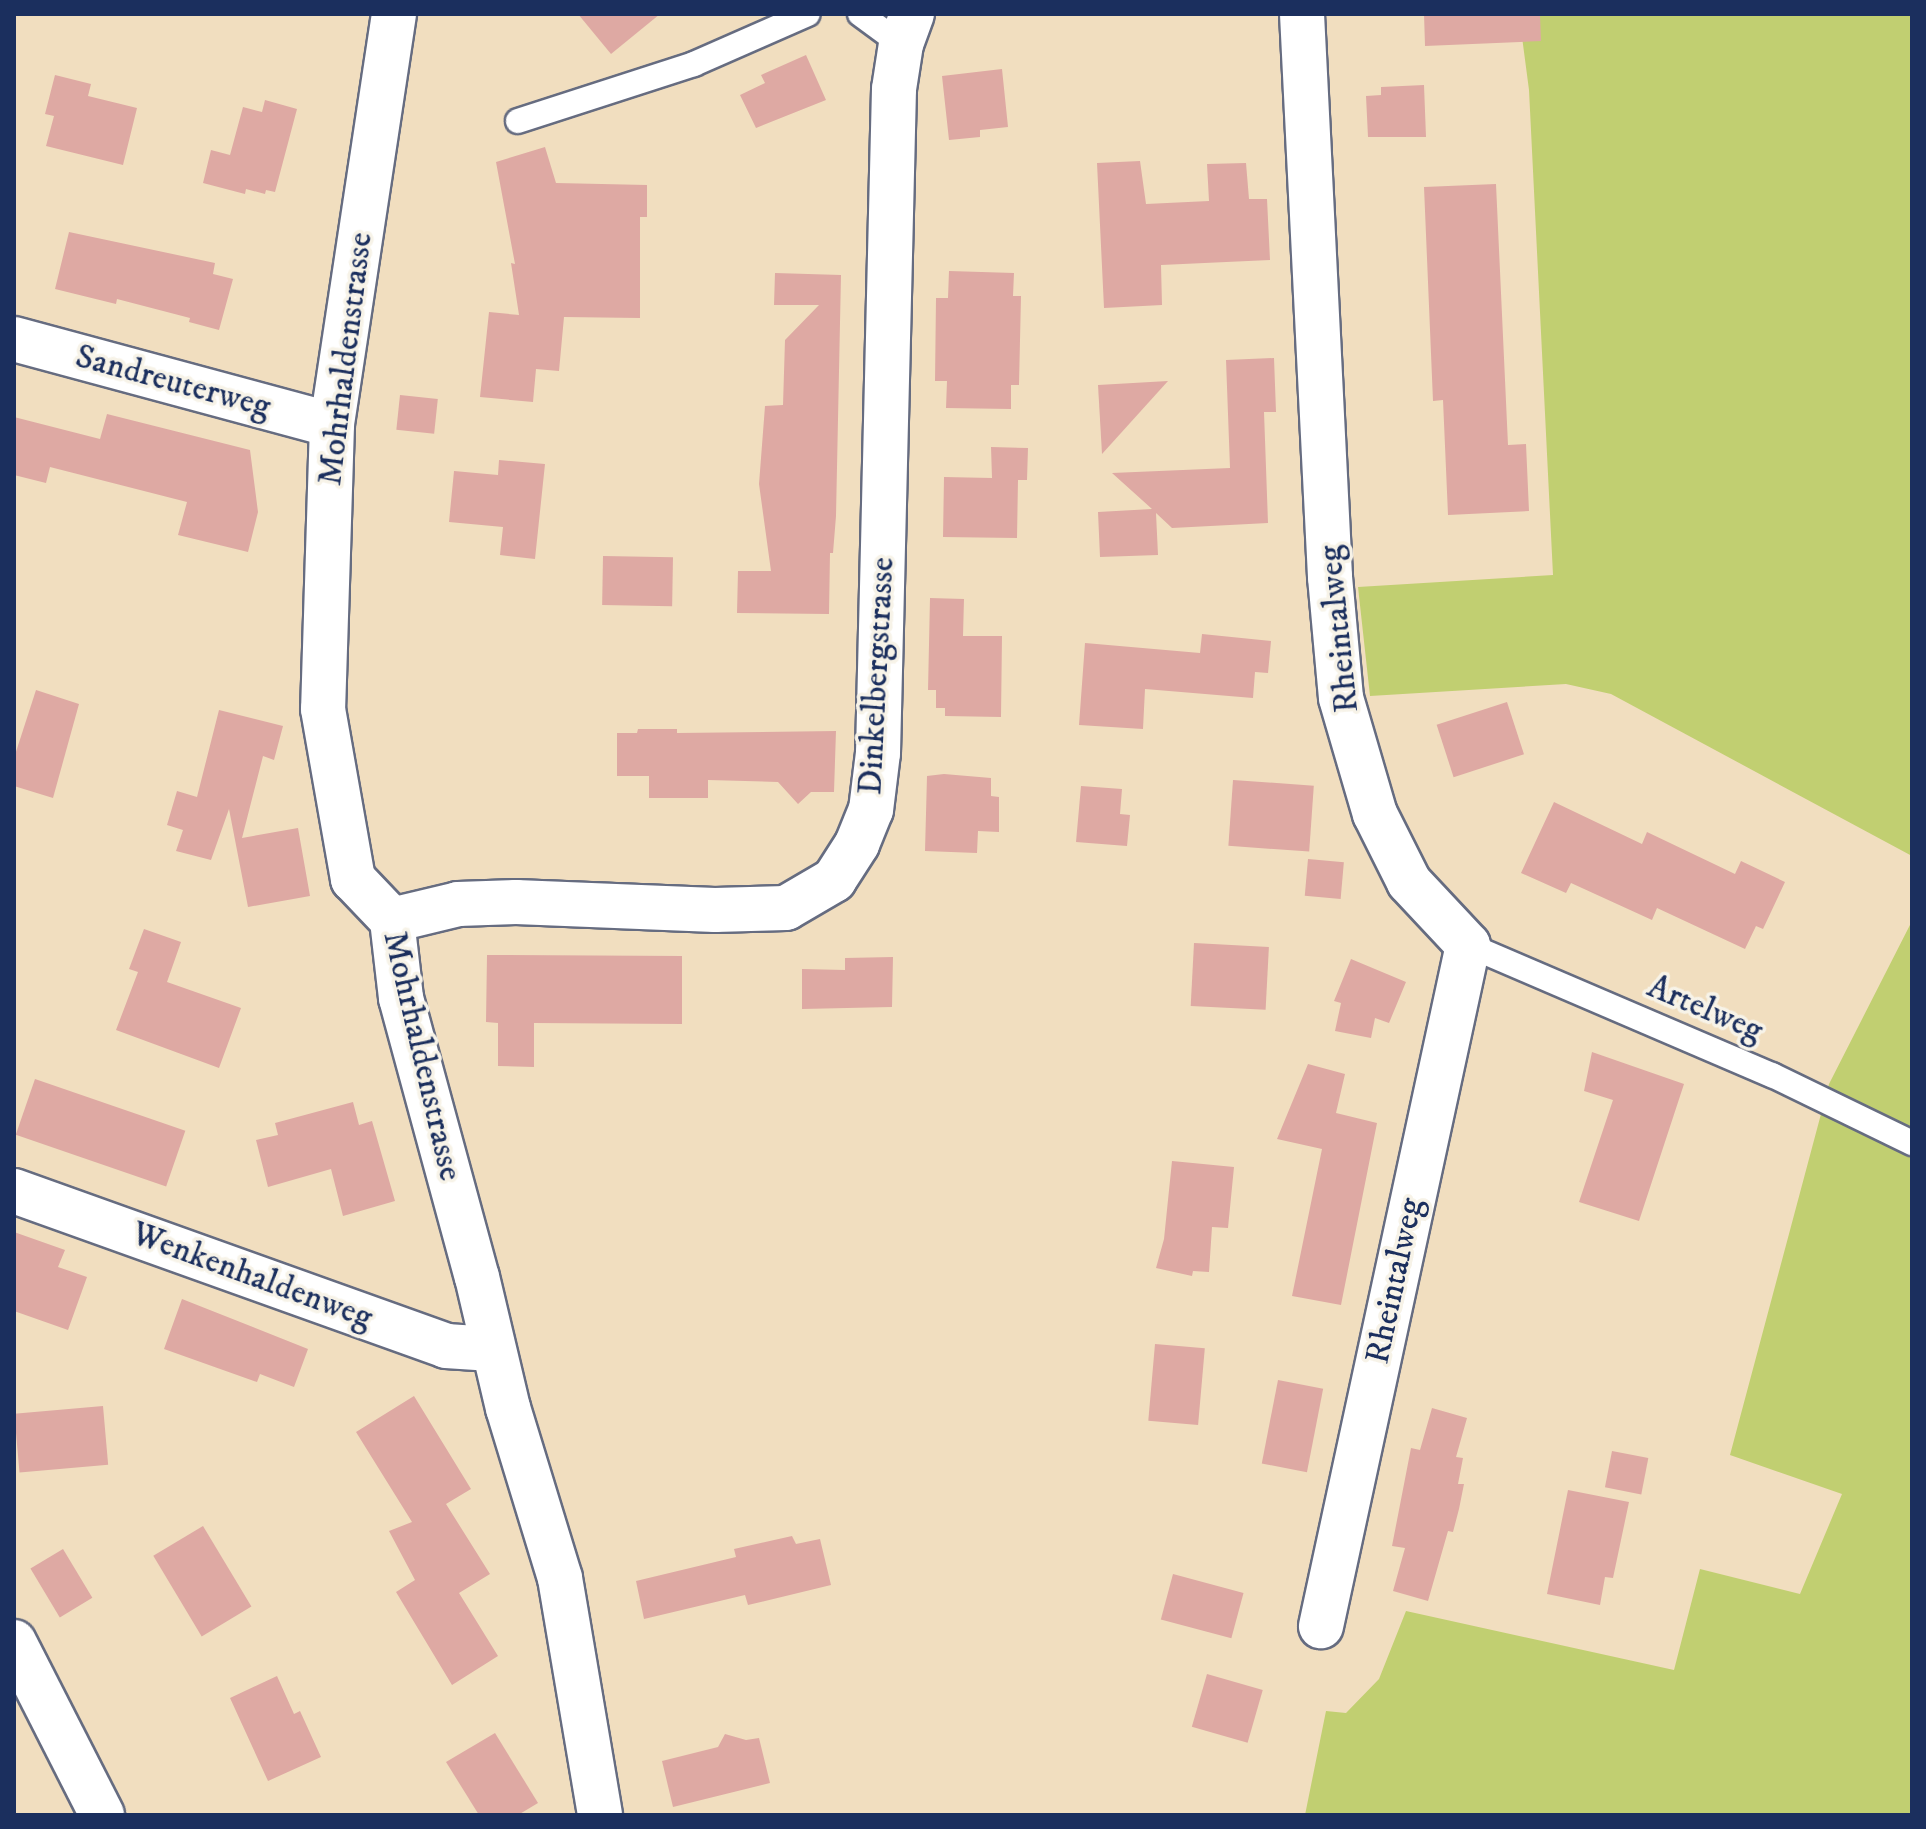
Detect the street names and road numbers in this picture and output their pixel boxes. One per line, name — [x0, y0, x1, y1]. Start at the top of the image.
street label: Mohrhaldenstrasse — [310, 230, 382, 488]
street label: Sandreuterweg — [71, 336, 275, 428]
street label: Rheintalweg — [1310, 543, 1368, 715]
street label: Dinkelbergstrasse — [850, 556, 904, 796]
street label: Mohrhaldenstrasse — [373, 927, 471, 1185]
street label: Artelweg — [1641, 966, 1769, 1052]
street label: Rheintalweg — [1358, 1194, 1432, 1368]
street label: Wenkenhaldenweg — [126, 1214, 378, 1338]

